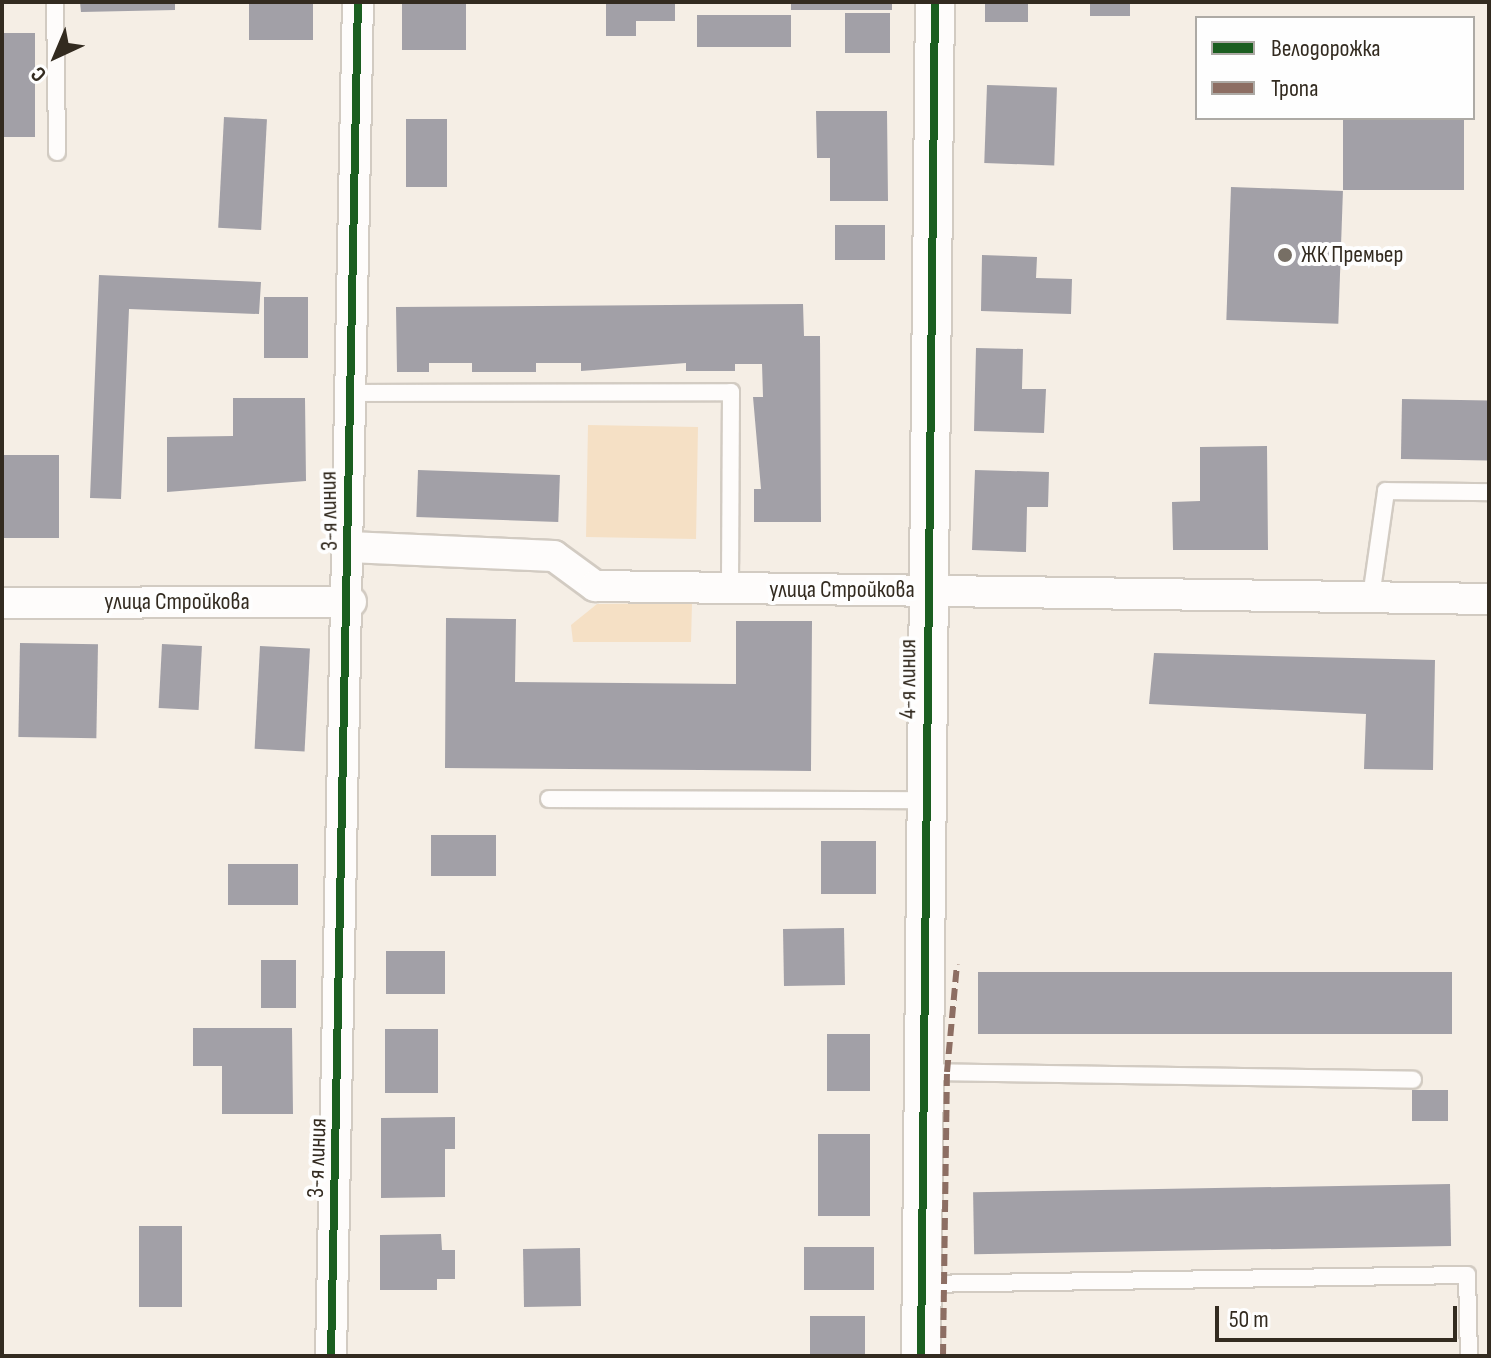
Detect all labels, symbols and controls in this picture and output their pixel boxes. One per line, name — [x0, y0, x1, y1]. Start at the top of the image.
north arrow — [16, 16, 96, 96]
legend — [1195, 16, 1475, 120]
text: Велодорожка — [1271, 34, 1381, 63]
text: С — [26, 60, 52, 87]
text: Тропа — [1271, 74, 1318, 103]
place label: ЖК Премьер — [1301, 241, 1403, 269]
marker: ЖК Премьер — [1276, 246, 1294, 264]
street label: 3-я линия — [314, 471, 344, 551]
street label: улица Стройкова — [769, 576, 915, 604]
street label: улица Стройкова — [104, 588, 250, 616]
street label: 4-я линия — [894, 639, 922, 719]
street label: 3-я линия — [301, 1118, 333, 1198]
scale bar — [1219, 1290, 1461, 1340]
text: 50 m — [1229, 1305, 1269, 1334]

